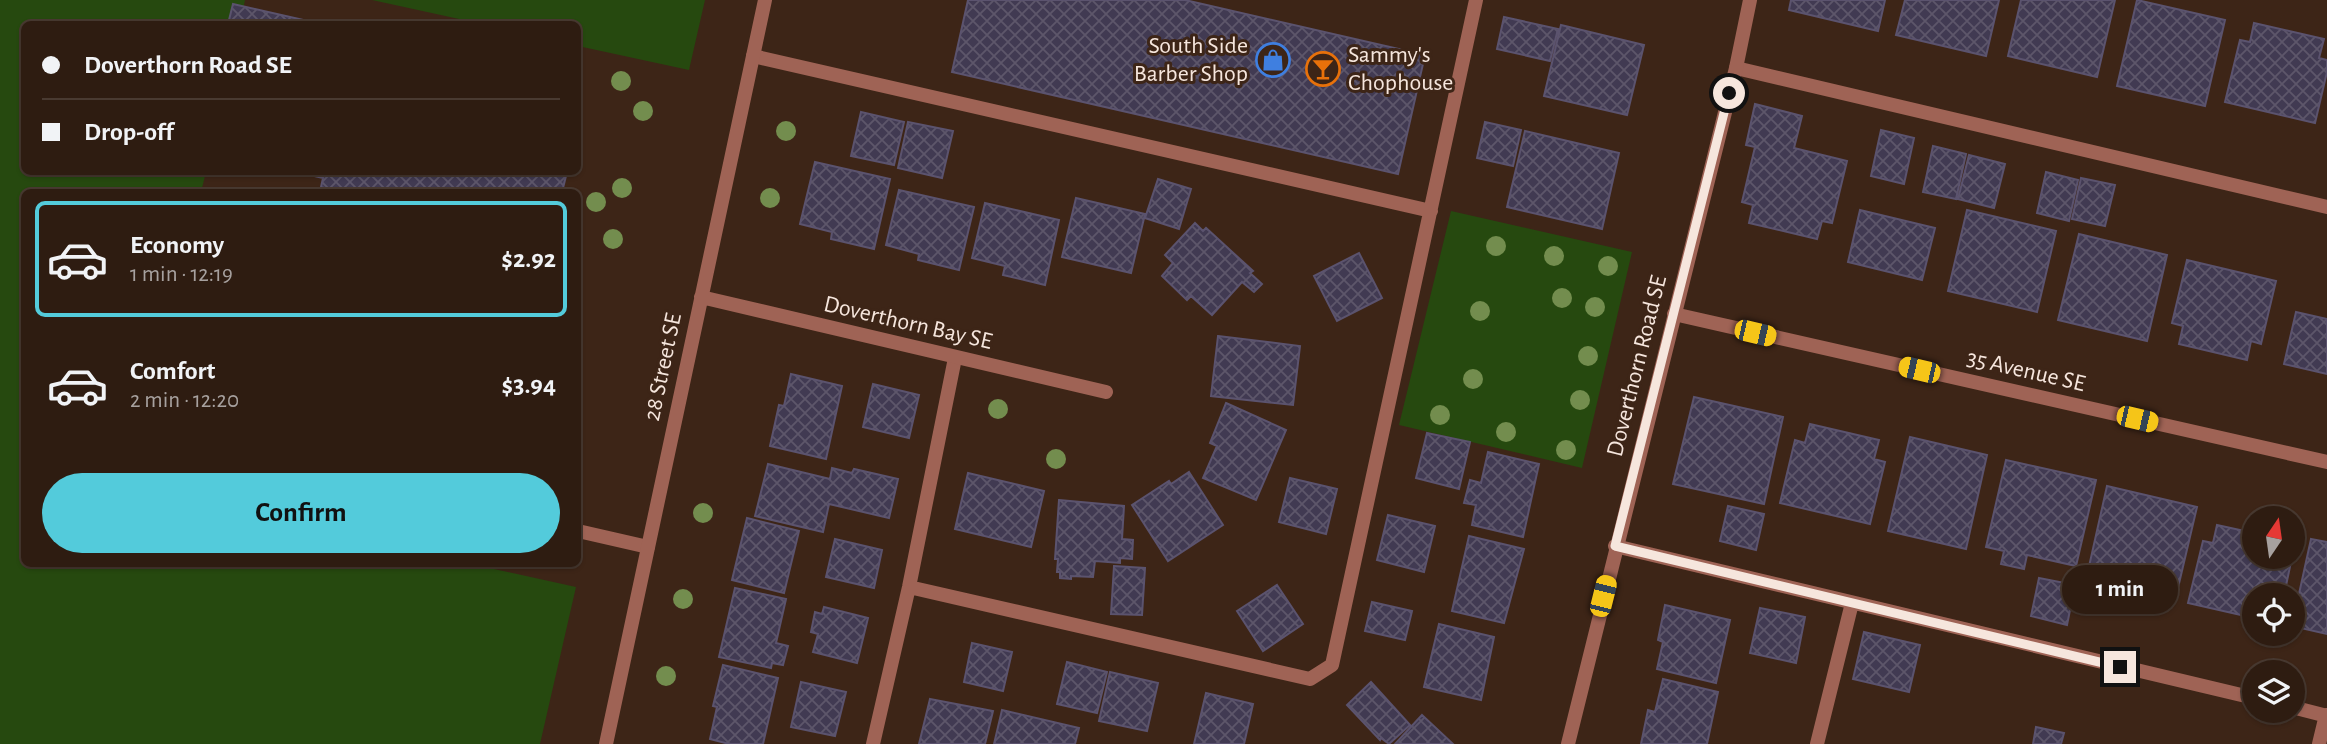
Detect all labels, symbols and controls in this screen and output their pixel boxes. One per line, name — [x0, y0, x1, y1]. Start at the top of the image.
place label: South Side Barber Shop — [1134, 34, 1248, 86]
shop icon: South Side Barber Shop — [1254, 41, 1292, 79]
place label: Sammy's Chophouse — [1348, 43, 1453, 95]
bar icon: Sammy's Chophouse — [1304, 50, 1342, 88]
text: Doverthorn Road SE — [84, 52, 292, 78]
route start — [1713, 77, 1745, 109]
text: Drop-off — [84, 119, 173, 145]
icon: car — [46, 228, 109, 291]
text: Economy — [130, 232, 224, 258]
text: $2.92 — [501, 246, 556, 272]
text: 1 min · 12:19 — [130, 263, 233, 286]
street label: Doverthorn Road SE — [1603, 272, 1671, 459]
street label: Doverthorn Bay SE — [821, 292, 995, 354]
street label: 28 Street SE — [640, 310, 686, 423]
car — [1733, 318, 1778, 348]
street label: 35 Avenue SE — [1964, 346, 2088, 396]
icon: car — [46, 354, 109, 417]
car — [1897, 355, 1942, 385]
text: Comfort — [130, 358, 215, 384]
text: $3.94 — [502, 372, 556, 398]
text: 2 min · 12:20 — [130, 389, 239, 412]
car — [2115, 404, 2160, 434]
button: Confirm — [42, 473, 560, 553]
north arrow — [2242, 506, 2305, 569]
map controls — [2242, 506, 2305, 723]
callout: 1 min — [2062, 566, 2178, 614]
car — [1588, 573, 1619, 619]
text: 1 min — [2096, 578, 2144, 601]
button: locate — [2242, 583, 2305, 646]
route end — [2104, 651, 2136, 683]
button: layers — [2242, 660, 2305, 723]

